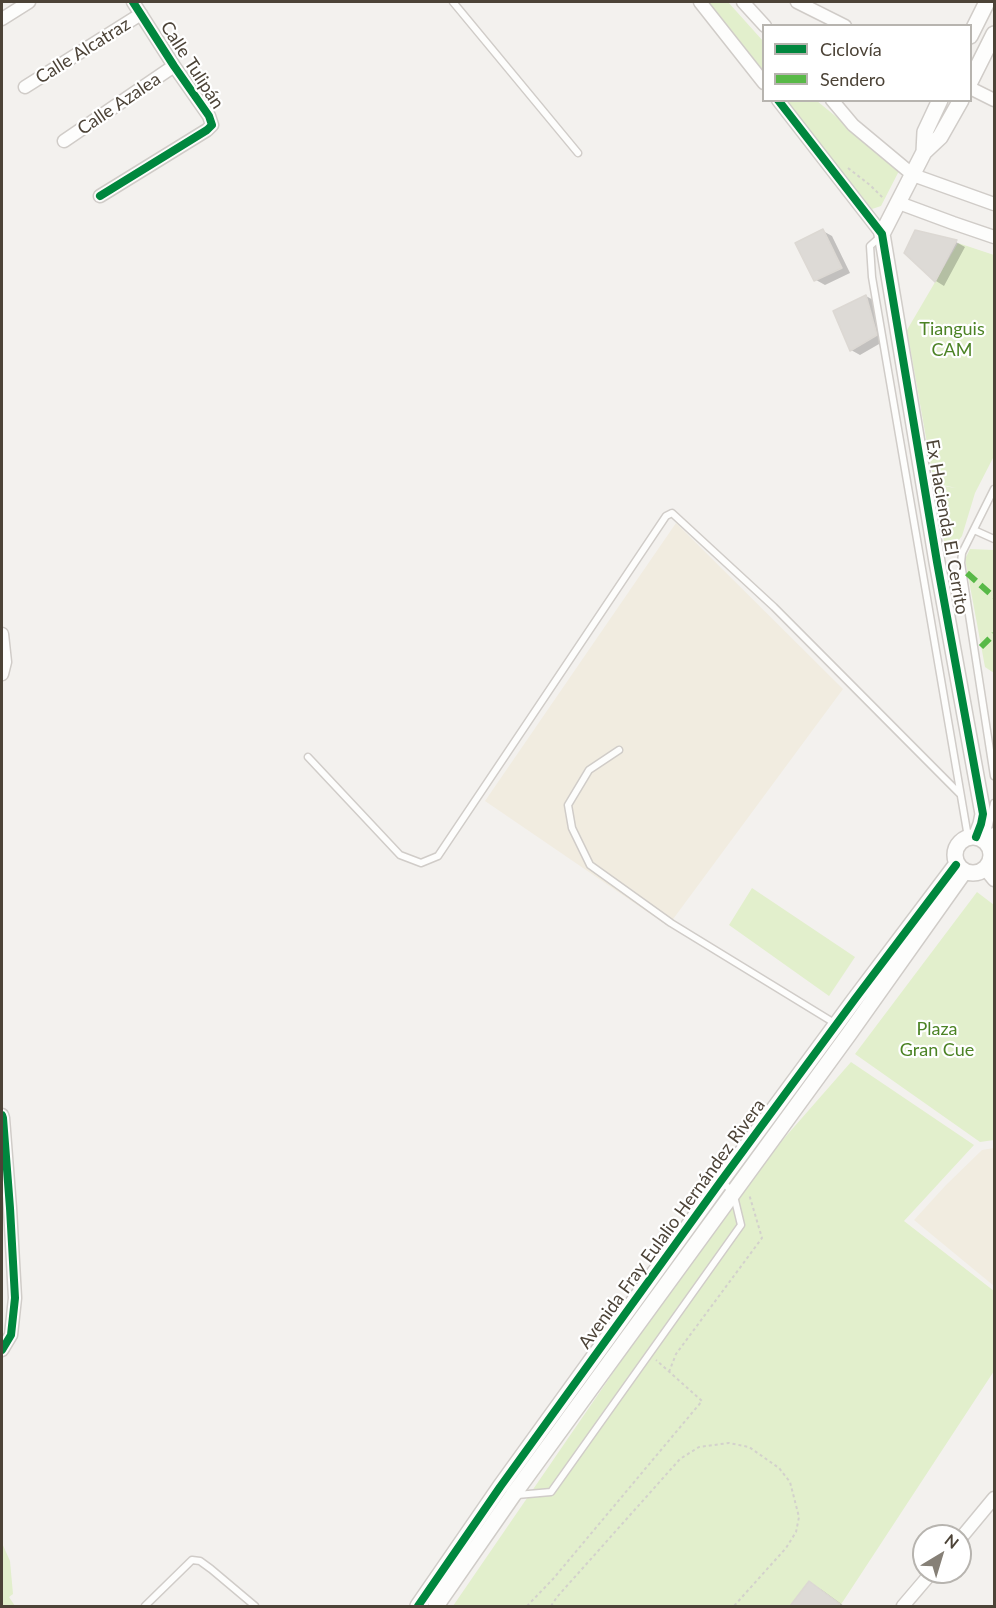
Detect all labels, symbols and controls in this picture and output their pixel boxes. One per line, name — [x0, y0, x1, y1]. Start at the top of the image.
street label: Calle Alcatraz — [32, 13, 134, 89]
street label: Calle Tulipán — [156, 17, 228, 113]
legend — [762, 24, 972, 102]
text: Ciclovía — [820, 38, 882, 60]
street label: Calle Azalea — [73, 68, 165, 140]
text: Sendero — [820, 68, 885, 90]
park label: Tianguis CAM — [919, 318, 985, 360]
street label: Ex Hacienda El Cerrito — [921, 438, 973, 616]
park label: Plaza Gran Cue — [900, 1018, 974, 1060]
street label: Avenida Fray Eulalio Hernández Rivera — [574, 1095, 770, 1353]
north arrow — [912, 1524, 972, 1584]
text: N — [941, 1530, 963, 1552]

